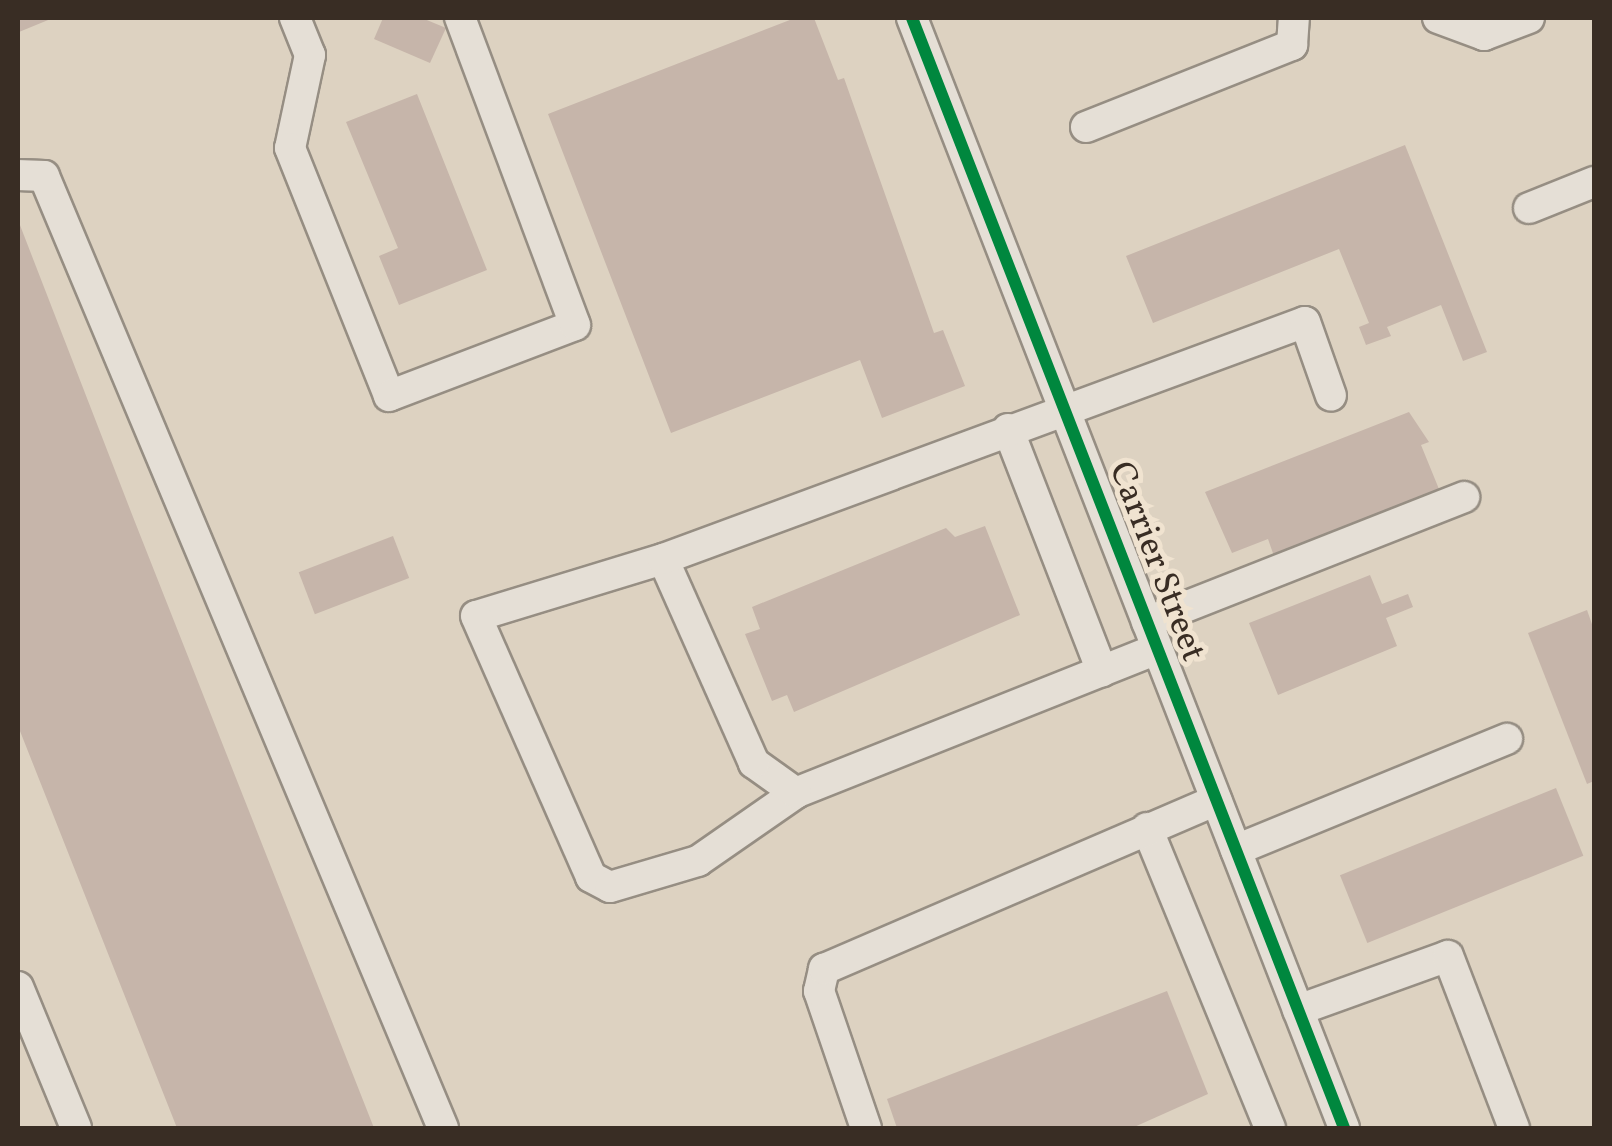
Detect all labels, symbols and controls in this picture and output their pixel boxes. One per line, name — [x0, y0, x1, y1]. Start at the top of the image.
street label: Carrier Street — [1099, 456, 1213, 668]

